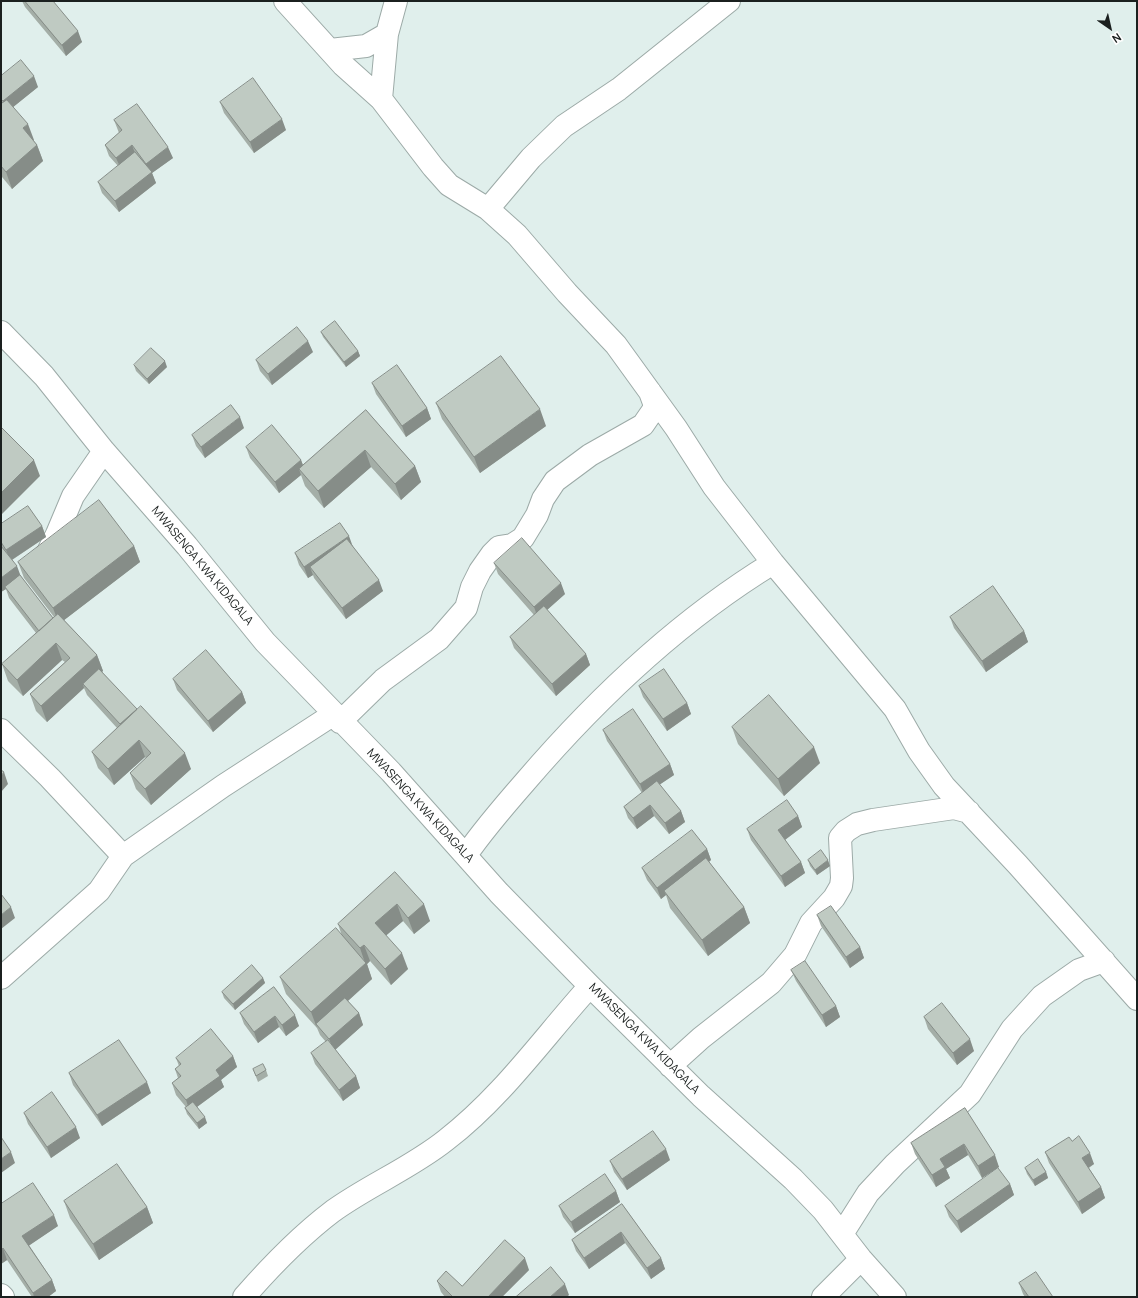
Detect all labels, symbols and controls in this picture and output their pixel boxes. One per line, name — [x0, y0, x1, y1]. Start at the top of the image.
north arrow — [1090, 8, 1130, 48]
text: N — [1110, 30, 1124, 47]
street label: MWASENGA KWA KIDAGALA — [148, 504, 256, 628]
street label: MWASENGA KWA KIDAGALA — [363, 746, 477, 866]
street label: MWASENGA KWA KIDAGALA — [586, 981, 702, 1097]

